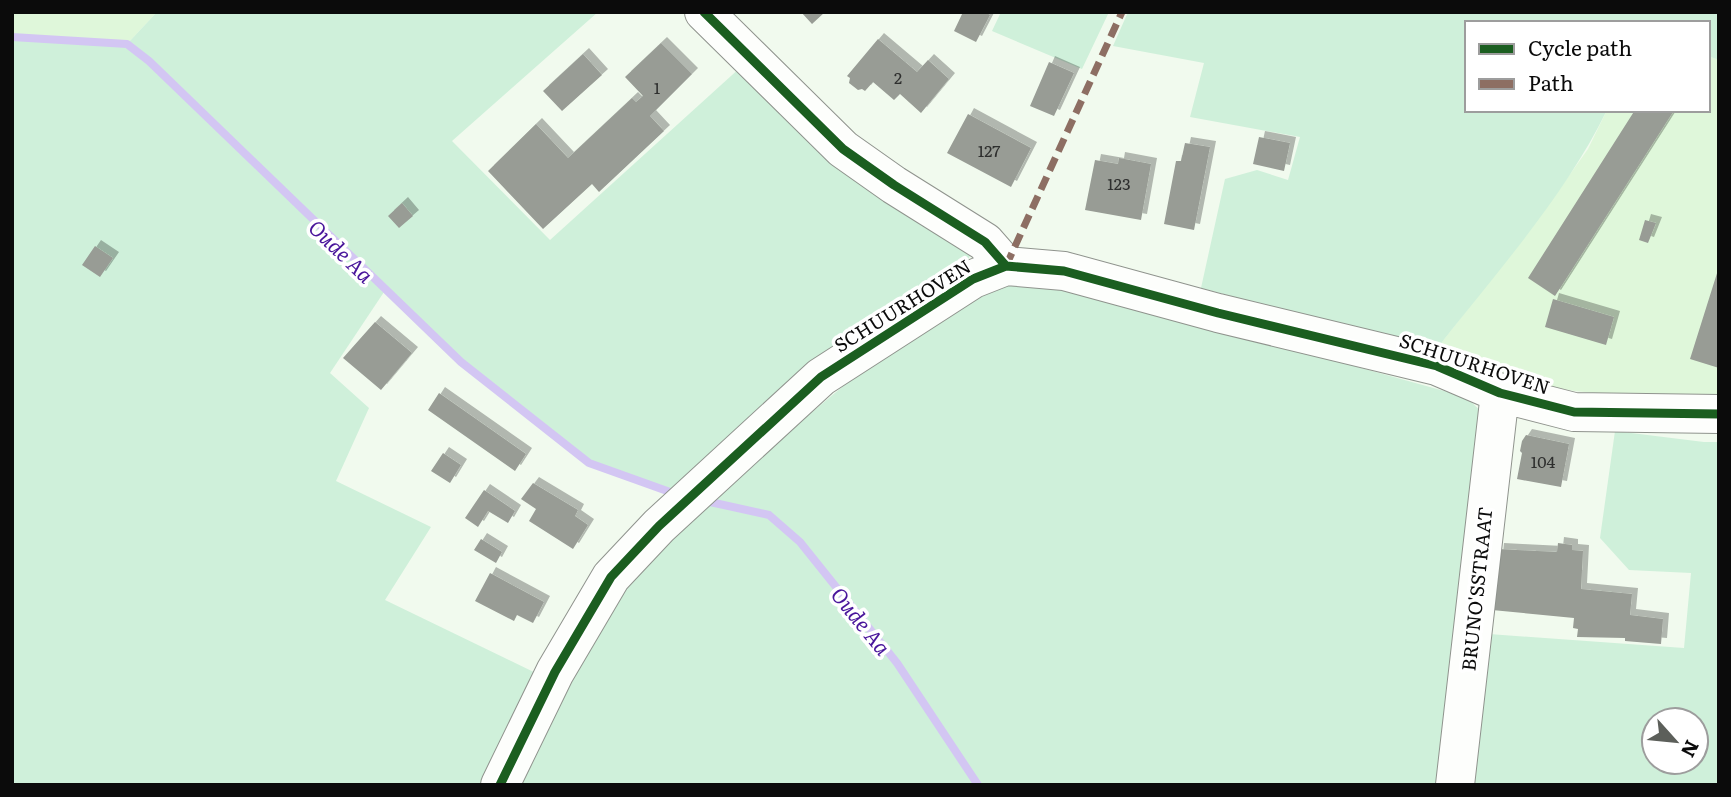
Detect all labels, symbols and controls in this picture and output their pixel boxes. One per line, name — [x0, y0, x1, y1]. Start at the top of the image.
legend — [1465, 21, 1710, 112]
text: Cycle path — [1528, 31, 1632, 62]
house number: 2 — [894, 65, 902, 89]
text: Path — [1528, 66, 1574, 97]
house number: 1 — [654, 75, 661, 99]
house number: 127 — [978, 138, 1000, 162]
house number: 123 — [1107, 171, 1131, 195]
water label: Oude Aa — [303, 211, 381, 289]
street label: SCHUURHOVEN — [828, 252, 976, 358]
street label: SCHUURHOVEN — [1396, 325, 1554, 401]
house number: 104 — [1531, 449, 1555, 473]
street label: BRUNO'SSTRAAT — [1453, 506, 1499, 672]
water label: Oude Aa — [825, 579, 899, 661]
north arrow — [1640, 706, 1710, 776]
text: N — [1675, 736, 1707, 763]

